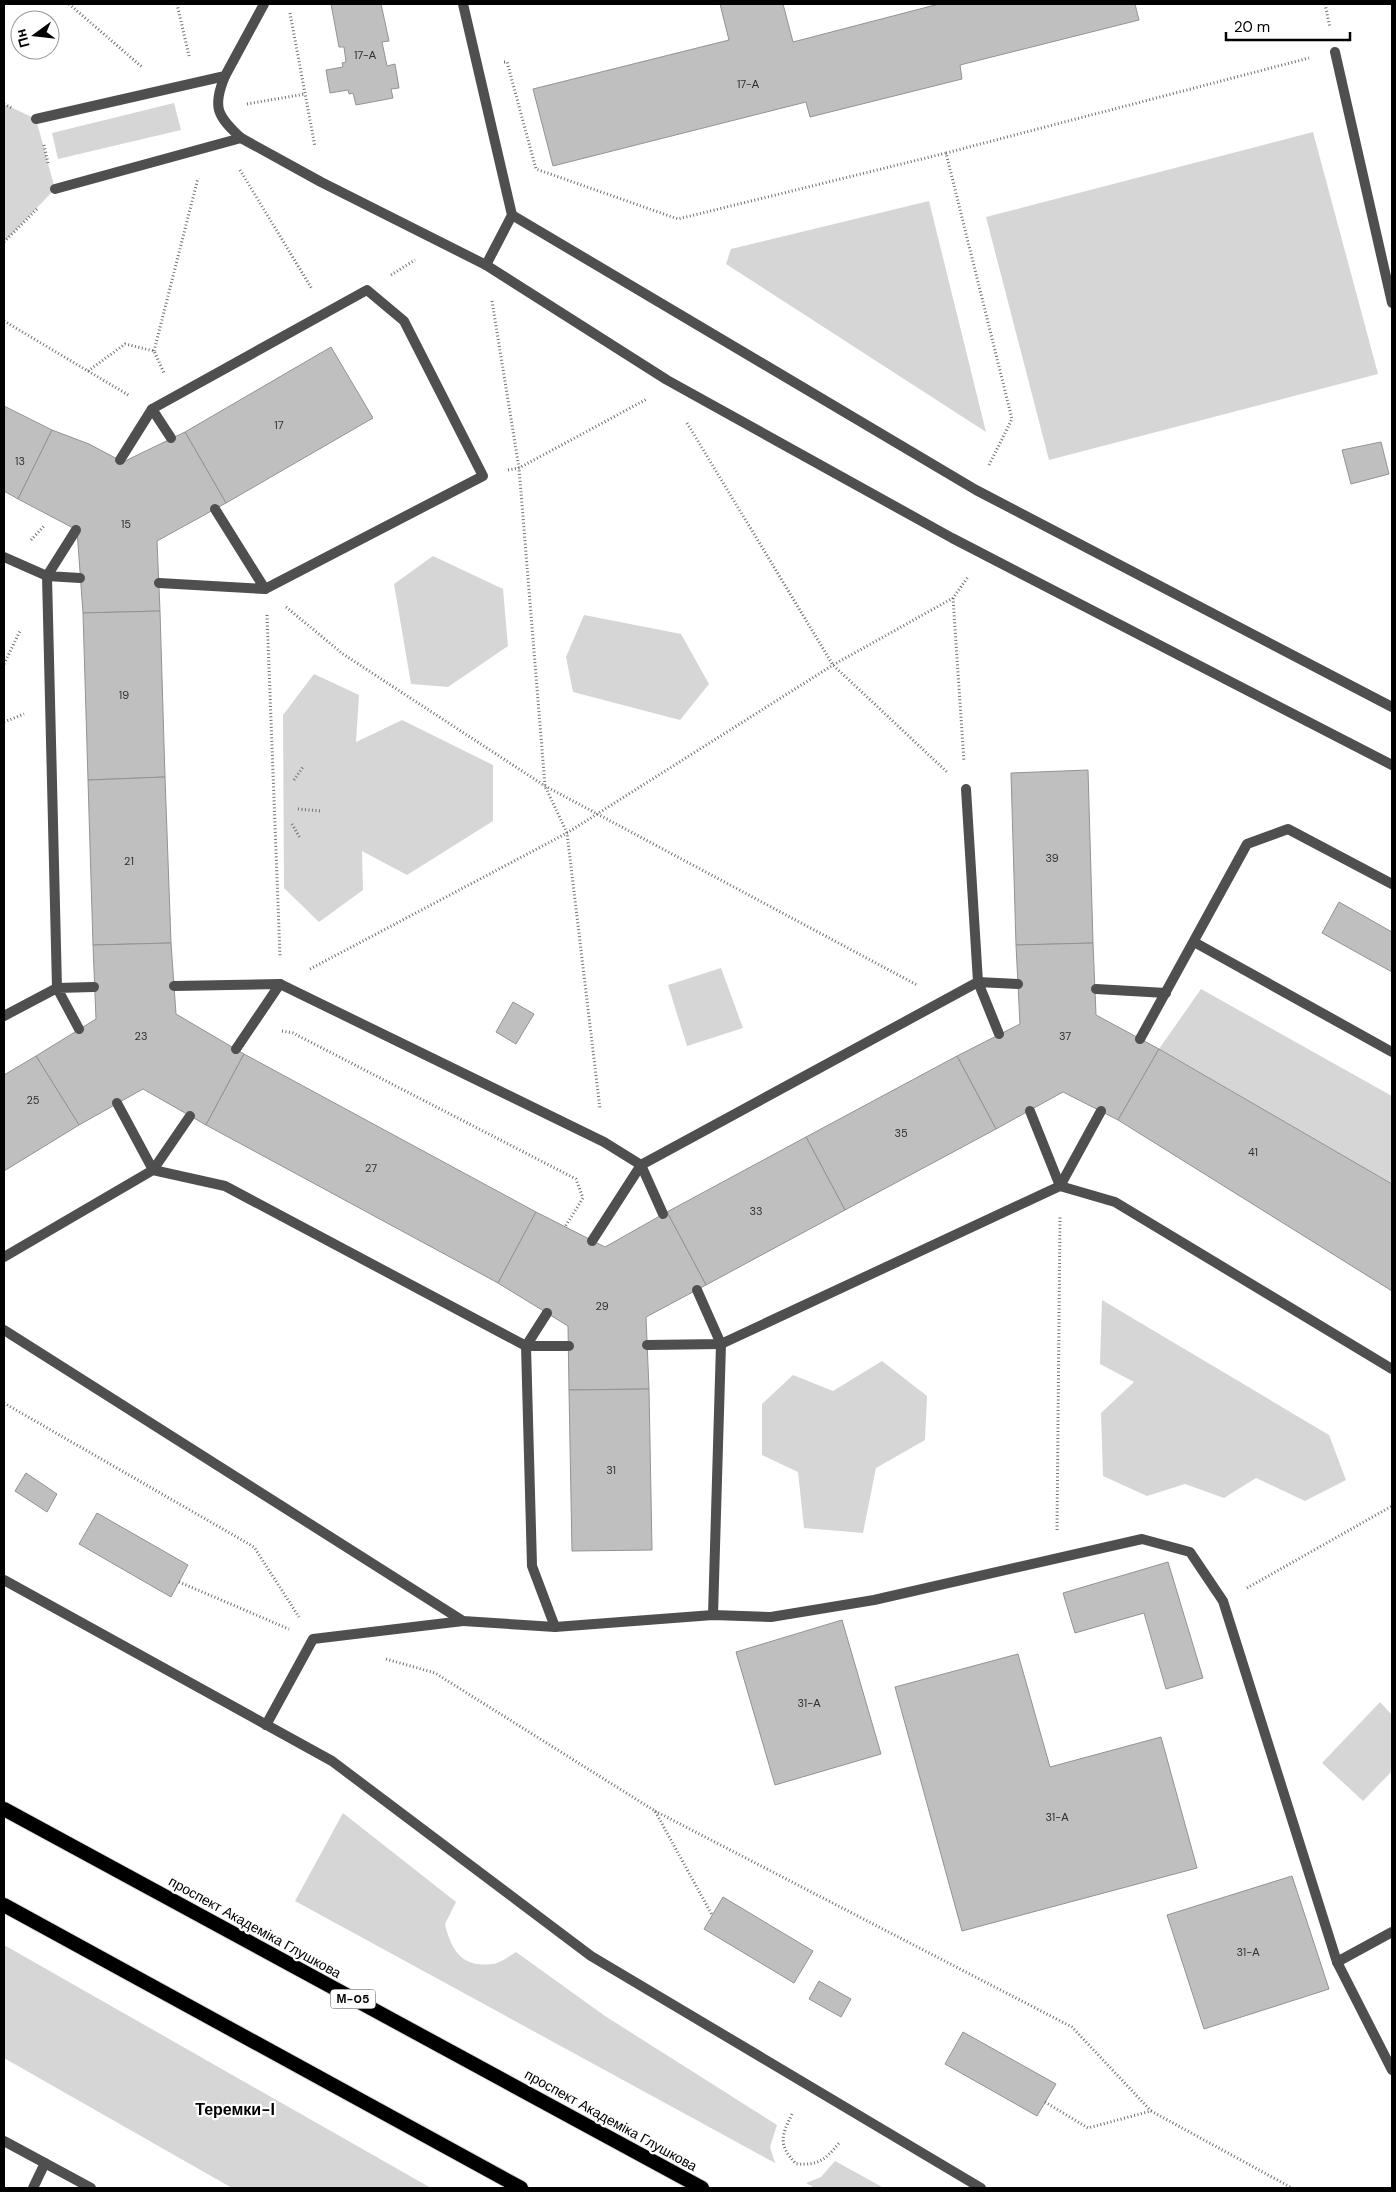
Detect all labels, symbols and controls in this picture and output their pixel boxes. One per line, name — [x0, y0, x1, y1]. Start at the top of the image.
north arrow — [10, 10, 60, 60]
scale bar — [1226, 10, 1350, 42]
text: 20 m — [1234, 17, 1270, 37]
text: Пн — [11, 27, 34, 50]
house number: 17-А — [354, 48, 377, 62]
house number: 17-А — [737, 77, 760, 91]
house number: 17 — [274, 418, 284, 432]
house number: 13 — [15, 454, 25, 468]
house number: 15 — [121, 517, 131, 531]
house number: 19 — [119, 688, 129, 702]
house number: 39 — [1045, 851, 1059, 865]
house number: 21 — [124, 854, 134, 868]
house number: 23 — [135, 1029, 147, 1043]
house number: 37 — [1059, 1029, 1071, 1043]
house number: 25 — [26, 1093, 40, 1107]
house number: 35 — [894, 1126, 908, 1140]
house number: 41 — [1248, 1145, 1258, 1159]
house number: 27 — [365, 1161, 377, 1175]
house number: 33 — [749, 1204, 763, 1218]
house number: 29 — [595, 1299, 609, 1313]
house number: 31 — [606, 1463, 616, 1477]
house number: 31-А — [797, 1696, 821, 1710]
house number: 31-А — [1045, 1810, 1069, 1824]
street label: проспект Академіка Глушкова — [166, 1872, 345, 1982]
house number: 31-А — [1236, 1945, 1260, 1959]
road number: М-05 — [330, 1990, 376, 2008]
street label: проспект Академіка Глушкова — [522, 2065, 701, 2175]
district label: Теремки-І — [195, 2099, 275, 2120]

